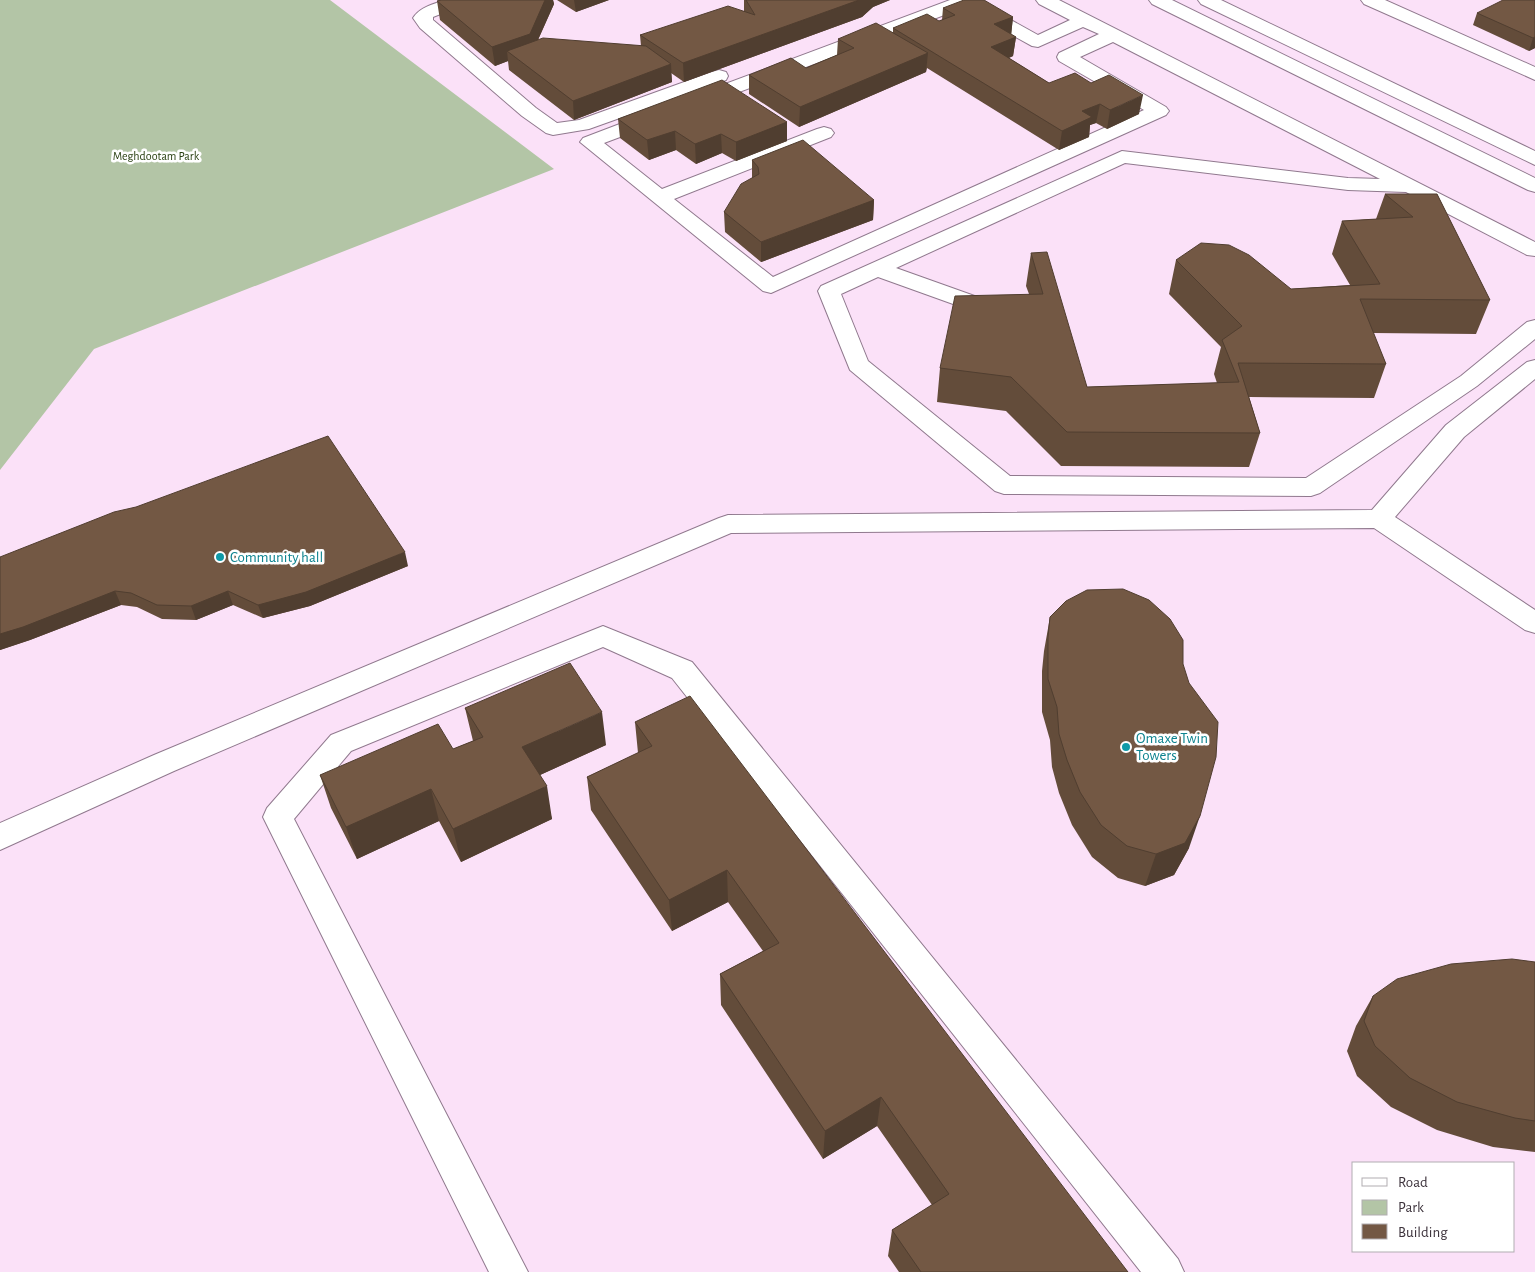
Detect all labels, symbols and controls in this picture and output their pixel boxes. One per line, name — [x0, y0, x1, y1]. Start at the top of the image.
park label: Meghdootam Park — [113, 150, 200, 162]
place label: Community hall — [230, 550, 323, 565]
marker: Community hall — [214, 551, 226, 563]
place label: Omaxe Twin Towers — [1136, 731, 1208, 763]
marker: Omaxe Twin Towers — [1120, 741, 1132, 753]
legend — [1352, 1162, 1515, 1252]
text: Road — [1398, 1175, 1428, 1190]
text: Park — [1398, 1200, 1424, 1215]
text: Building — [1398, 1225, 1448, 1240]

